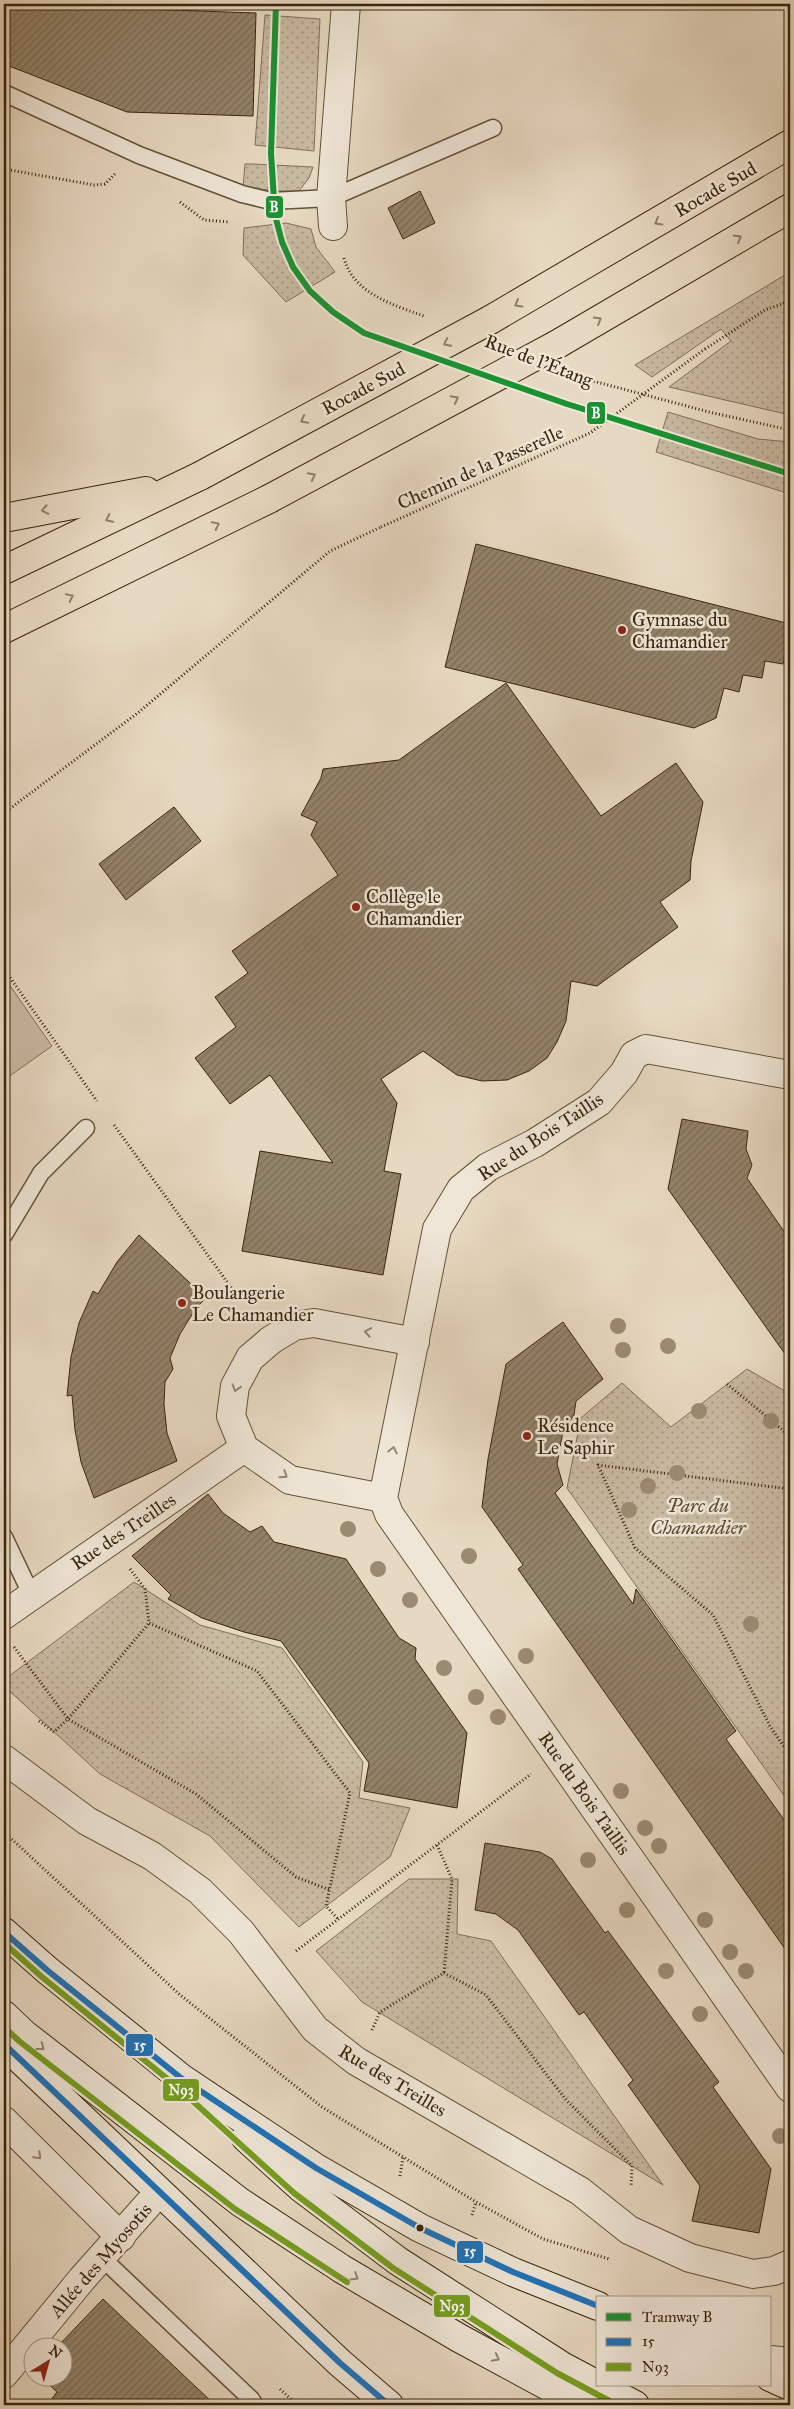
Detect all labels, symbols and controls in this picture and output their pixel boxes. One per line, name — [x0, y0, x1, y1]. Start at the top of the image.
street label: Rocade Sud — [670, 156, 761, 222]
line badge: B — [265, 195, 284, 219]
text: B — [269, 199, 279, 216]
one-way arrow — [655, 216, 664, 226]
one-way arrow — [733, 235, 742, 245]
one-way arrow — [514, 298, 523, 308]
one-way arrow — [592, 317, 601, 327]
street label: Rue de l'Étang — [481, 328, 597, 393]
one-way arrow — [443, 337, 452, 347]
street label: Rocade Sud — [318, 357, 409, 420]
one-way arrow — [450, 395, 459, 405]
line badge: B — [586, 401, 606, 425]
text: B — [591, 405, 601, 422]
one-way arrow — [300, 414, 309, 424]
street label: Chemin de la Passerelle — [394, 420, 567, 514]
one-way arrow — [306, 472, 315, 482]
one-way arrow — [41, 504, 50, 515]
one-way arrow — [105, 513, 114, 524]
one-way arrow — [211, 521, 220, 531]
one-way arrow — [65, 593, 74, 603]
place label: Gymnase du Chamandier — [632, 608, 728, 653]
marker: Gymnase du Chamandier — [616, 624, 628, 636]
place label: Collège le Chamandier — [366, 885, 462, 930]
marker: Collège le Chamandier — [350, 901, 362, 913]
street label: Rue du Bois Taillis — [473, 1087, 607, 1186]
place label: Boulangerie Le Chamandier — [192, 1281, 314, 1326]
marker: Boulangerie Le Chamandier — [176, 1297, 188, 1309]
one-way arrow — [363, 1328, 372, 1338]
one-way arrow — [231, 1383, 241, 1391]
place label: Résidence Le Saphir — [537, 1414, 615, 1459]
marker: Résidence Le Saphir — [521, 1430, 533, 1442]
one-way arrow — [387, 1446, 398, 1454]
one-way arrow — [278, 1469, 288, 1478]
street label: Rue des Treilles — [66, 1488, 180, 1575]
park label: Parc du Chamandier — [650, 1494, 747, 1539]
street label: Rue du Bois Taillis — [534, 1727, 636, 1859]
line badge: 15 — [125, 2033, 154, 2057]
text: 15 — [134, 2037, 146, 2054]
street label: Rue des Treilles — [335, 2039, 451, 2122]
one-way arrow — [35, 2041, 44, 2049]
line badge: N93 — [162, 2078, 200, 2102]
text: N93 — [169, 2082, 194, 2100]
one-way arrow — [33, 2150, 42, 2159]
street label: Allée des Myosotis — [44, 2198, 157, 2323]
unlabelled marker — [415, 2223, 425, 2233]
line badge: 15 — [456, 2240, 484, 2264]
text: 15 — [464, 2243, 476, 2260]
one-way arrow — [350, 2270, 359, 2280]
line badge: N93 — [433, 2294, 471, 2318]
legend — [596, 2296, 772, 2386]
text: N93 — [440, 2298, 465, 2316]
text: Tramway B — [642, 2308, 712, 2326]
text: 15 — [642, 2332, 655, 2350]
north arrow — [22, 2336, 72, 2386]
text: N — [46, 2342, 65, 2362]
one-way arrow — [491, 2352, 500, 2362]
text: N93 — [642, 2358, 669, 2376]

